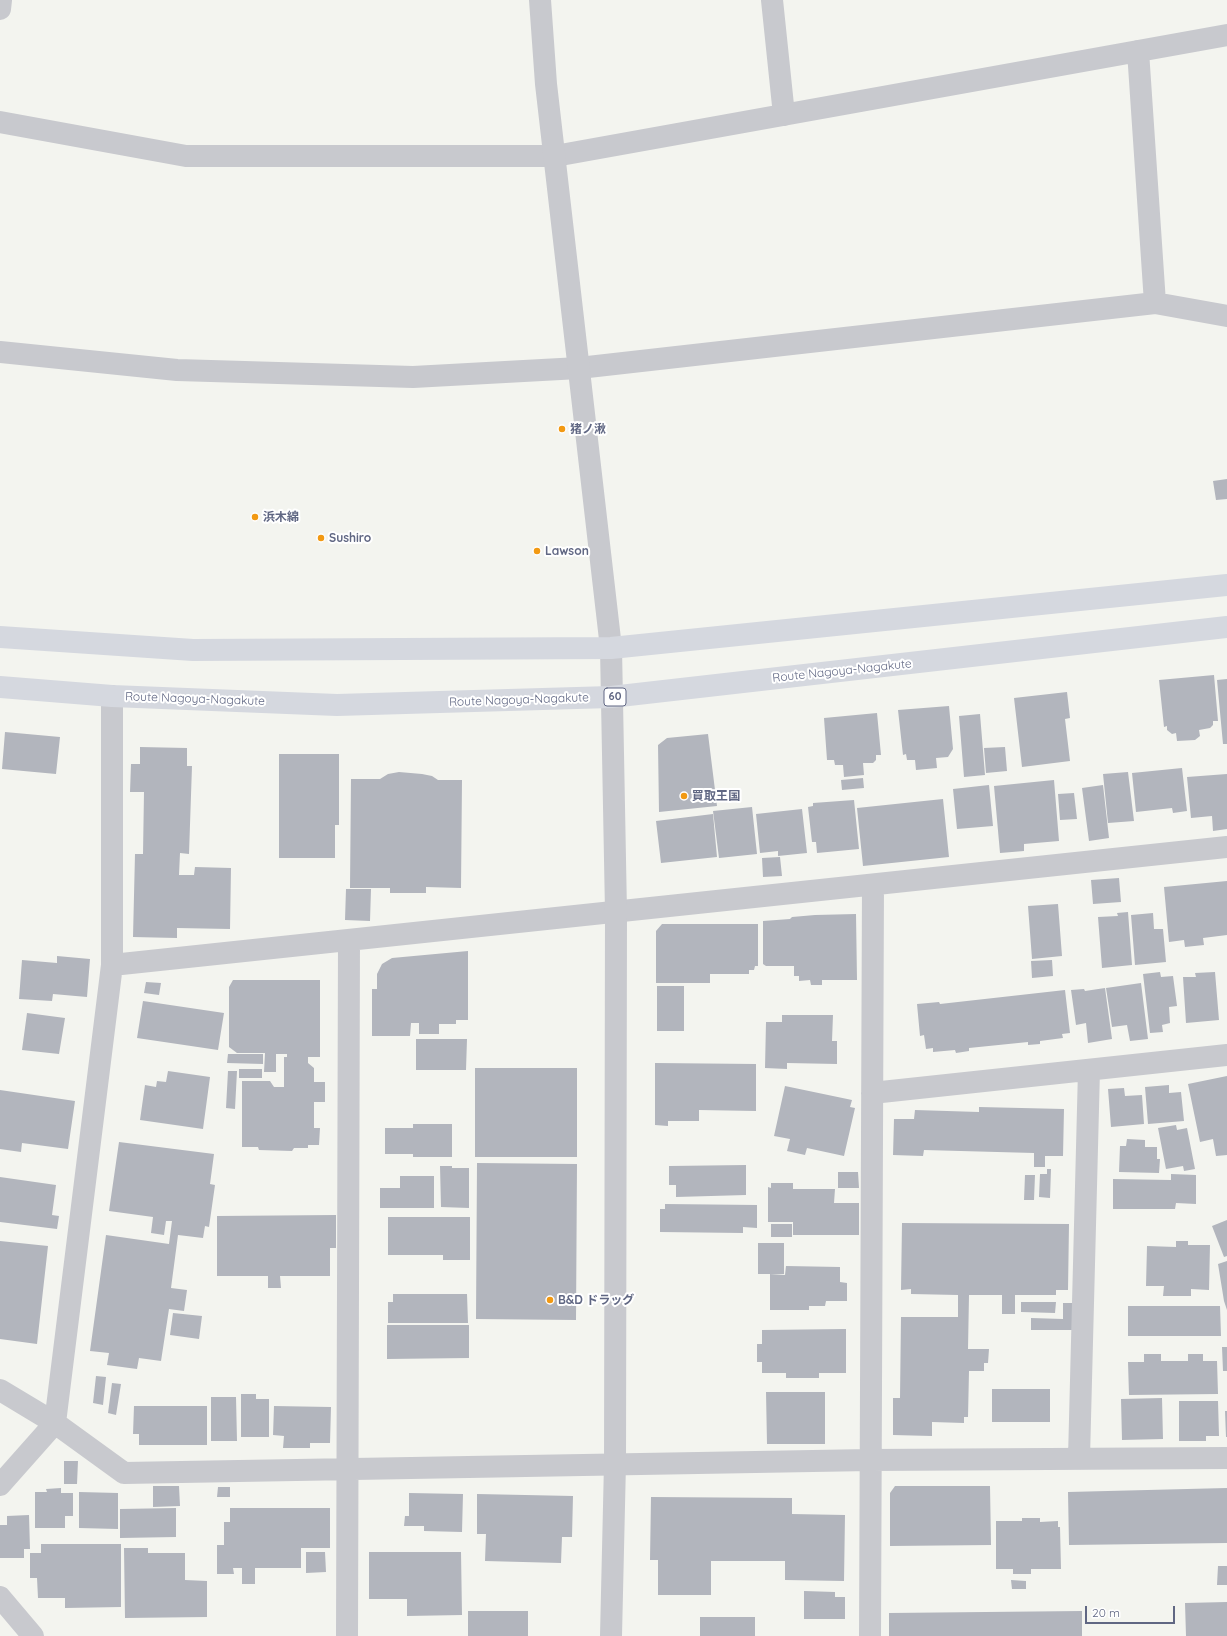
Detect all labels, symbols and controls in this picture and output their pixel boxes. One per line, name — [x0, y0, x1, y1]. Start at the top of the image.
place label: 猪ノ湫 — [570, 422, 606, 436]
marker: 猪ノ湫 — [557, 424, 567, 434]
place label: 浜木綿 — [263, 510, 299, 524]
marker: 浜木綿 — [250, 512, 260, 522]
place label: Sushiro — [329, 531, 371, 545]
marker: Sushiro — [316, 533, 326, 543]
place label: Lawson — [545, 544, 589, 558]
marker: Lawson — [532, 546, 542, 556]
street label: Route Nagoya-Nagakute — [772, 657, 912, 685]
road number: 60 — [604, 688, 626, 706]
street label: Route Nagoya-Nagakute — [125, 689, 265, 709]
street label: Route Nagoya-Nagakute — [449, 690, 589, 710]
place label: 買取王国 — [692, 789, 740, 803]
marker: 買取王国 — [679, 791, 689, 801]
place label: B&D ドラッグ — [558, 1293, 634, 1307]
marker: B&D ドラッグ — [545, 1295, 555, 1305]
scale bar — [1087, 1598, 1177, 1624]
text: 20 m — [1092, 1605, 1120, 1620]

